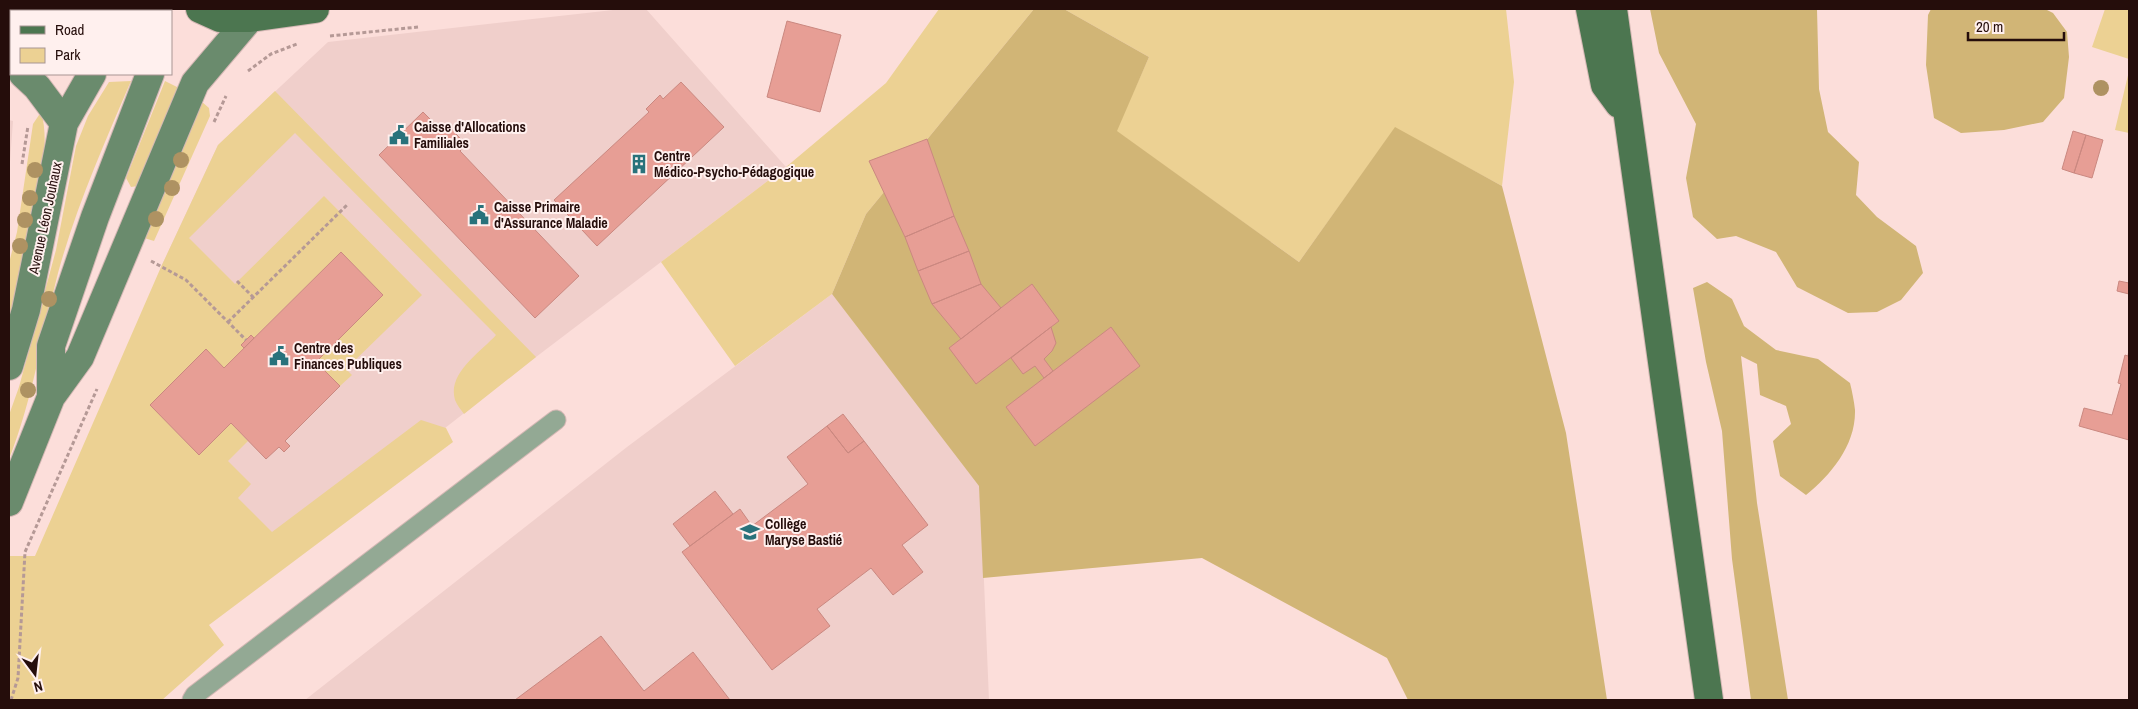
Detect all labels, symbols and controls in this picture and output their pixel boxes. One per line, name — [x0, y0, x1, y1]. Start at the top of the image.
legend — [10, 10, 172, 75]
scale bar — [1968, 10, 2064, 42]
text: 20 m — [1976, 16, 2003, 37]
text: Road — [55, 19, 84, 40]
text: Park — [55, 44, 81, 65]
place label: Caisse d'Allocations Familiales — [414, 118, 526, 152]
public building icon: Caisse d'Allocations Familiales — [388, 124, 410, 146]
place label: Centre Médico-Psycho-Pédagogique — [654, 147, 814, 181]
building icon: Centre Médico-Psycho-Pédagogique — [628, 153, 650, 175]
street label: Avenue Léon Jouhaux — [24, 160, 66, 277]
place label: Caisse Primaire d'Assurance Maladie — [494, 198, 608, 232]
public building icon: Caisse Primaire d'Assurance Maladie — [468, 204, 490, 226]
place label: Centre des Finances Publiques — [294, 339, 402, 373]
public building icon: Centre des Finances Publiques — [268, 345, 290, 367]
place label: Collège Maryse Bastié — [765, 515, 842, 549]
school or university icon: Collège Maryse Bastié — [739, 521, 761, 543]
north arrow — [10, 649, 60, 699]
text: N — [32, 677, 45, 696]

